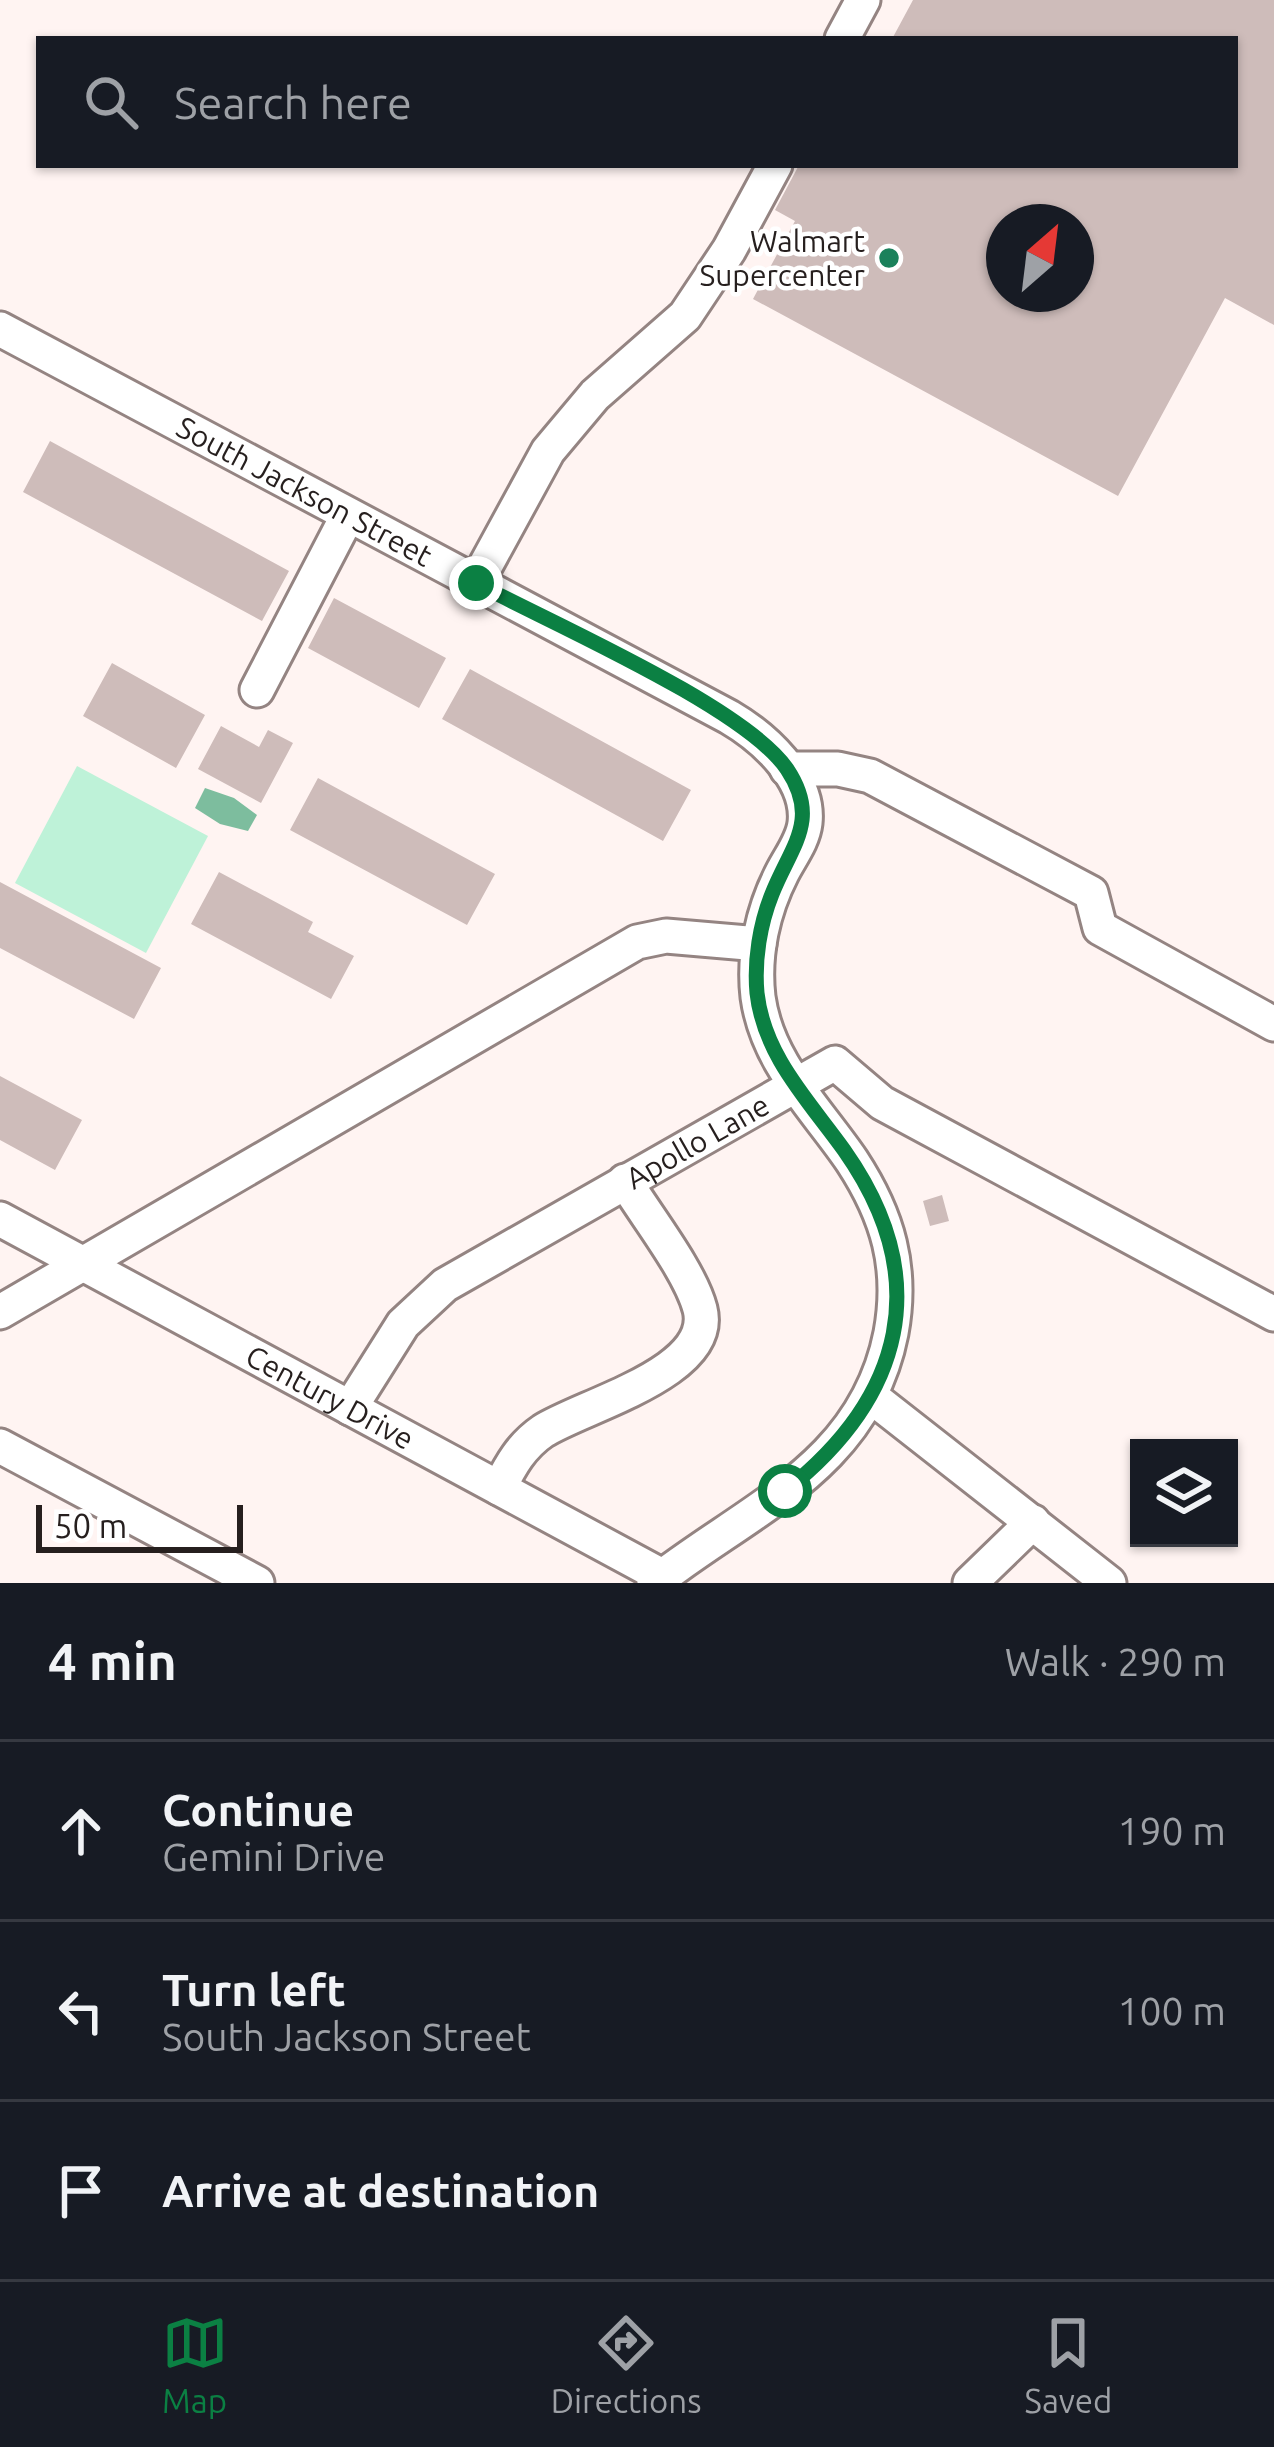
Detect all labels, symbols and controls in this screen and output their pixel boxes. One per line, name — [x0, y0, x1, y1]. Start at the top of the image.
search box — [36, 36, 1238, 168]
icon: search — [78, 69, 144, 135]
text: Search here — [174, 77, 412, 128]
north arrow — [986, 204, 1094, 312]
place label: Walmart Supercenter — [699, 224, 866, 292]
marker: Walmart Supercenter — [876, 245, 902, 271]
street label: South Jackson Street — [171, 409, 438, 573]
route end — [449, 556, 503, 610]
street label: Apollo Lane — [620, 1087, 775, 1196]
street label: Century Drive — [240, 1338, 420, 1456]
map controls — [1130, 1439, 1238, 1547]
button: layers — [1130, 1439, 1238, 1547]
route start — [758, 1464, 812, 1518]
scale bar — [36, 1499, 243, 1552]
text: 50 m — [54, 1507, 127, 1544]
text: 4 min — [48, 1632, 177, 1690]
text: Walk · 290 m — [1005, 1640, 1226, 1683]
text: Continue — [162, 1784, 354, 1835]
icon: ahead — [48, 1798, 114, 1864]
text: 190 m — [1117, 1809, 1226, 1852]
text: Gemini Drive — [162, 1835, 385, 1878]
text: Turn left — [162, 1964, 346, 2015]
icon: left — [48, 1978, 114, 2044]
text: 100 m — [1117, 1989, 1226, 2032]
text: South Jackson Street — [162, 2015, 531, 2058]
icon: arrive — [48, 2158, 114, 2224]
text: Arrive at destination — [162, 2165, 599, 2216]
tab: Map — [162, 2310, 228, 2419]
tab: Directions — [551, 2310, 701, 2419]
tab: Saved — [1025, 2310, 1112, 2419]

